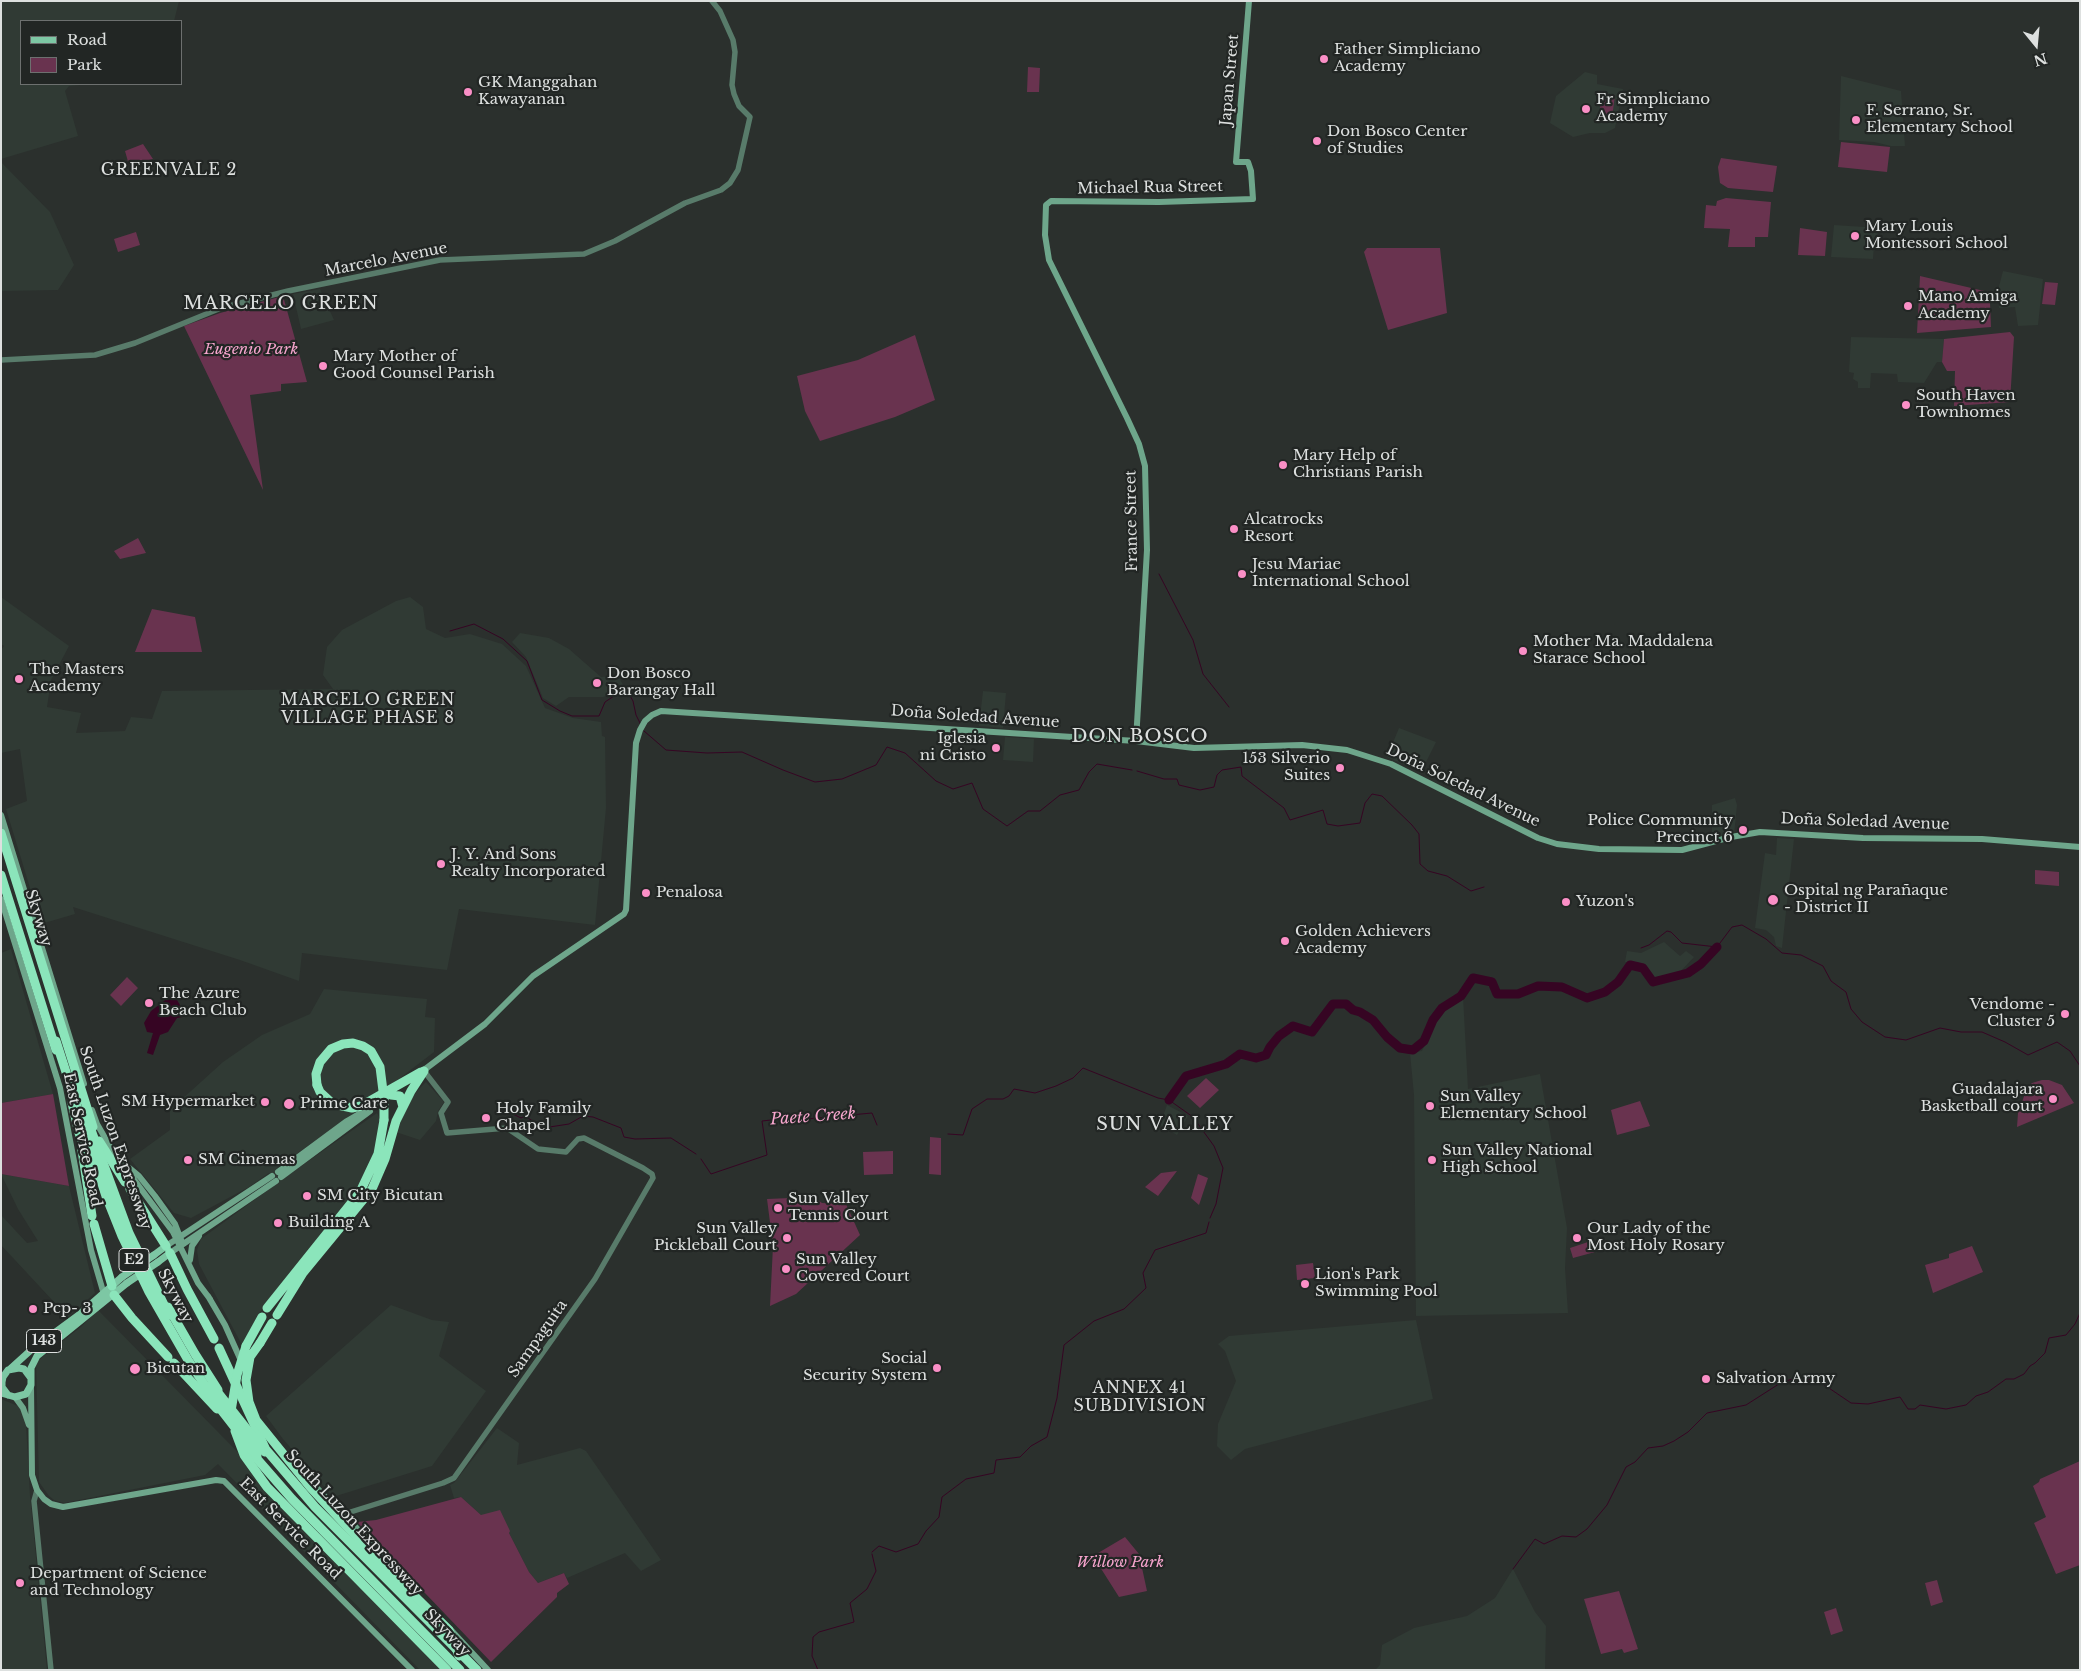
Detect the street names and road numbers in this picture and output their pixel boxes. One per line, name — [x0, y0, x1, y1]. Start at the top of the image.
street label: Japan Street — [1217, 33, 1243, 127]
street label: Michael Rua Street — [1077, 178, 1223, 198]
street label: Marcelo Avenue — [323, 239, 449, 281]
street label: France Street — [1122, 470, 1142, 572]
street label: Doña Soledad Avenue — [890, 702, 1060, 732]
street label: Doña Soledad Avenue — [1383, 741, 1543, 831]
street label: Doña Soledad Avenue — [1780, 810, 1950, 834]
street label: Skyway — [21, 887, 55, 949]
street label: South Luzon Expressway — [75, 1044, 155, 1232]
street label: East Service Road — [59, 1071, 105, 1209]
road number: E2 — [119, 1248, 149, 1272]
street label: Skyway — [153, 1266, 197, 1326]
street label: Sampaguita — [505, 1297, 571, 1381]
road number: 143 — [27, 1330, 62, 1352]
street label: South Luzon Expressway — [282, 1446, 426, 1600]
street label: East Service Road — [235, 1474, 345, 1584]
street label: Skyway — [420, 1606, 474, 1660]

